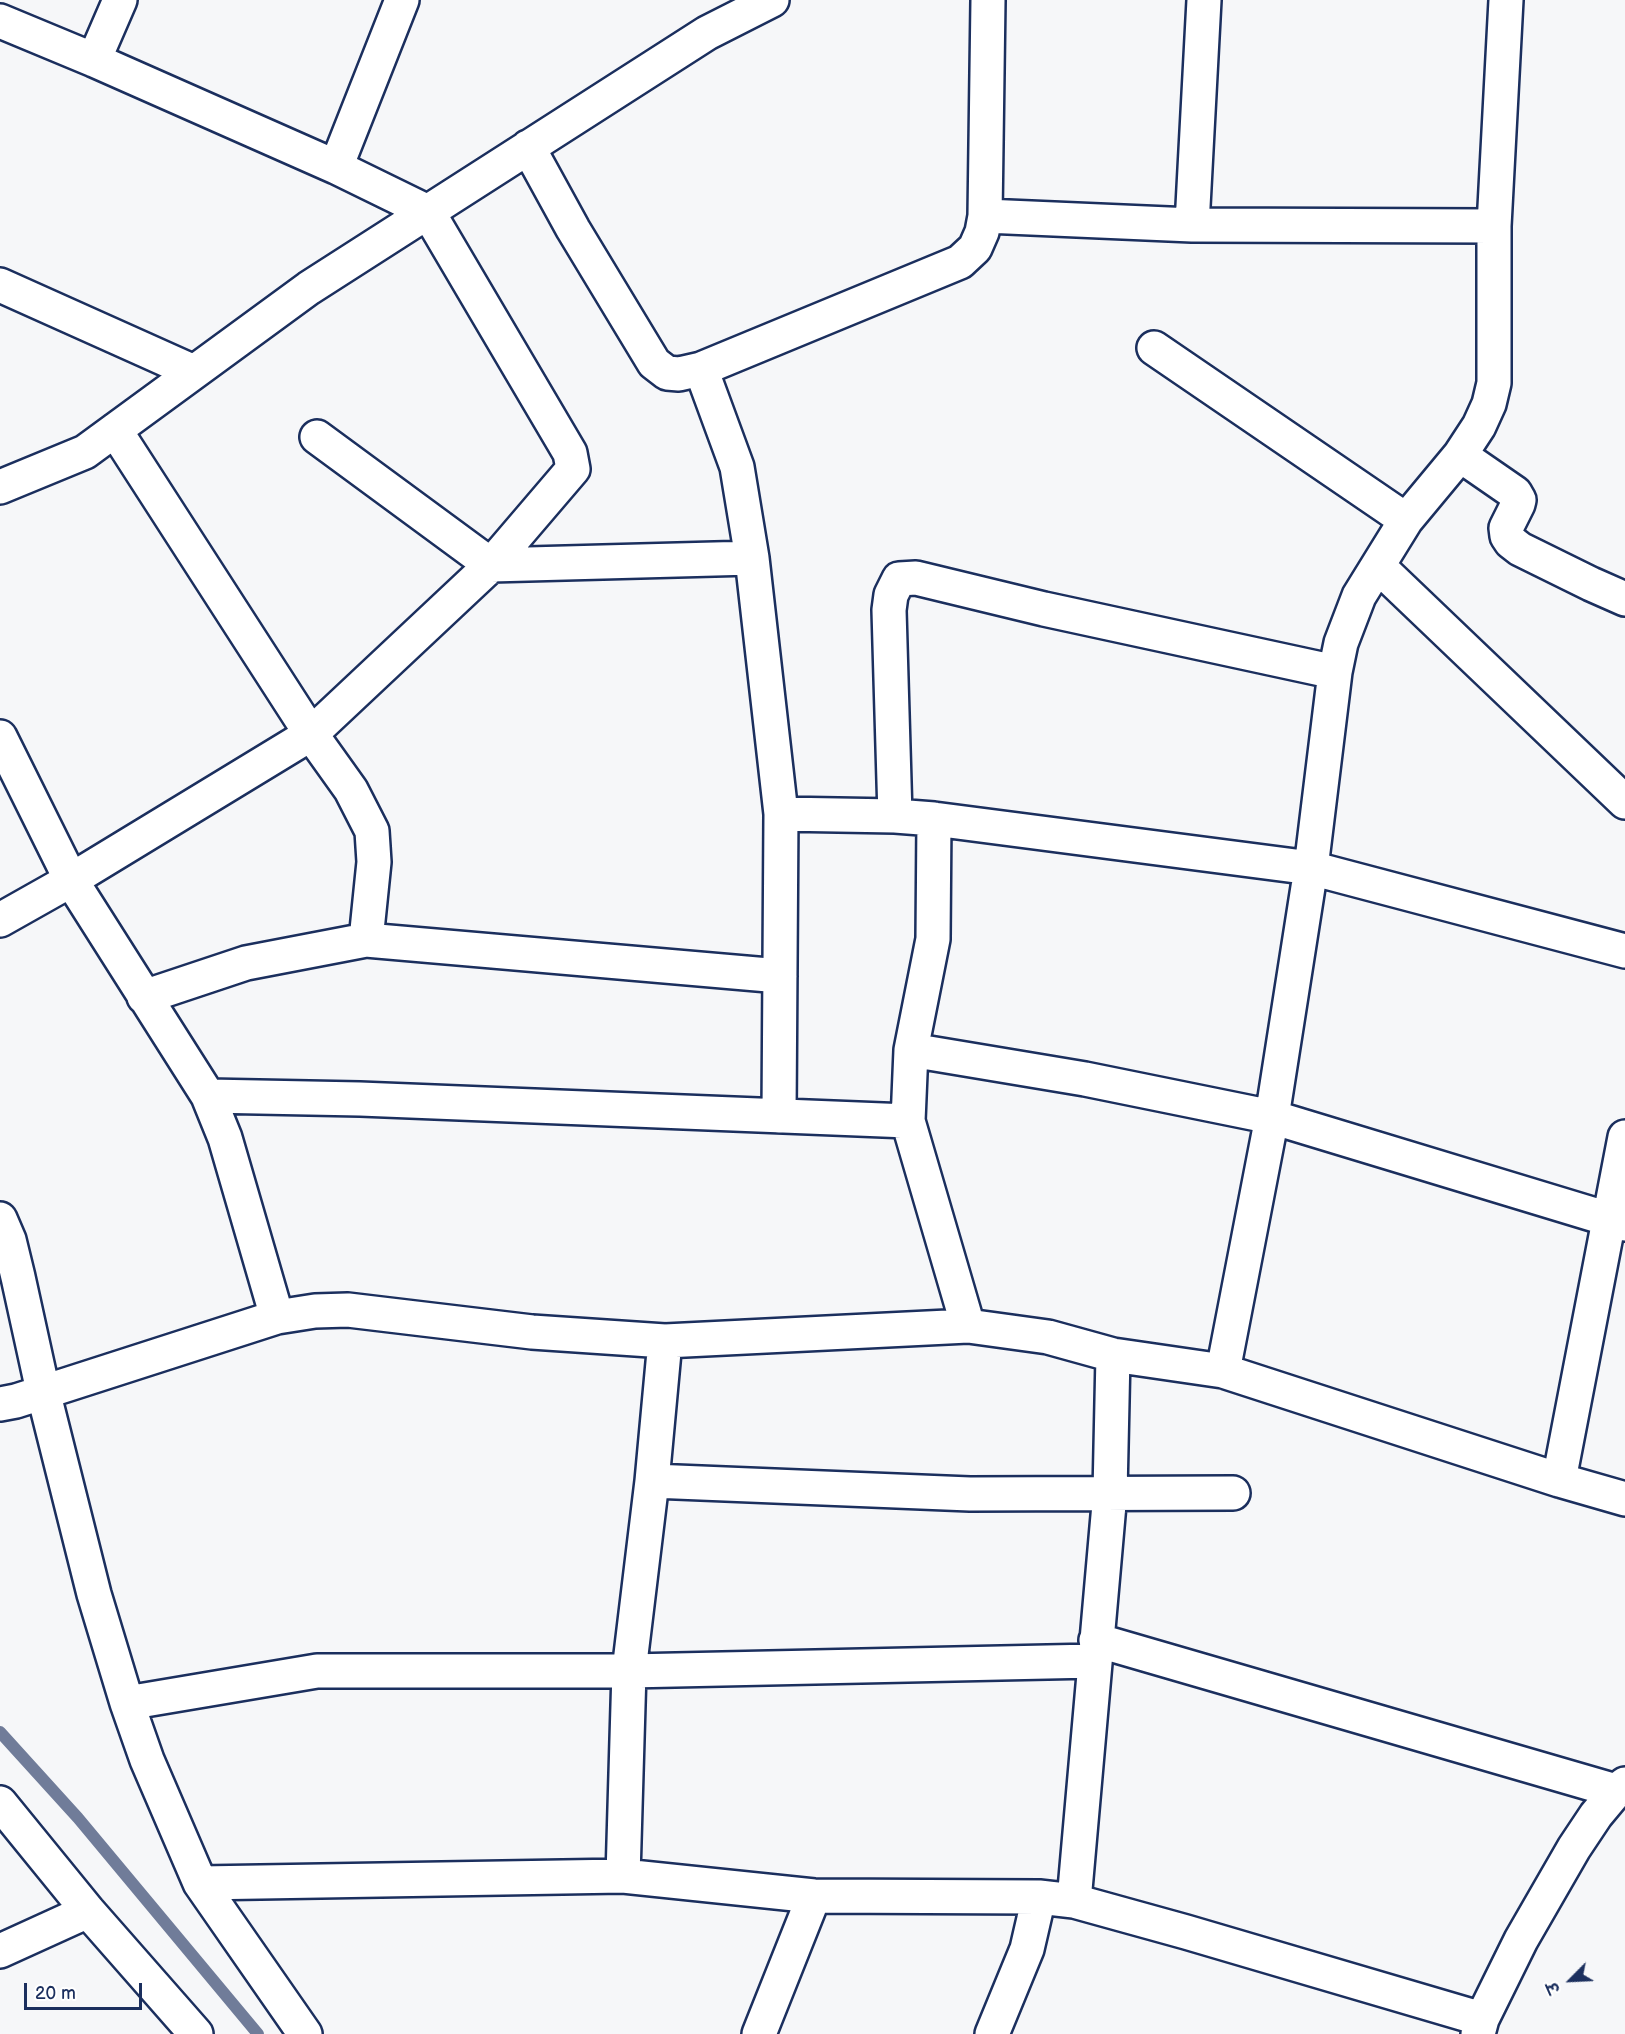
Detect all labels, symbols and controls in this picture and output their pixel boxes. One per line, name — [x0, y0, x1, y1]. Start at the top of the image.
north arrow — [1541, 1950, 1601, 2010]
scale bar — [27, 1971, 146, 2009]
text: उ — [1543, 1979, 1565, 1996]
text: 20 m — [35, 1983, 76, 2004]

